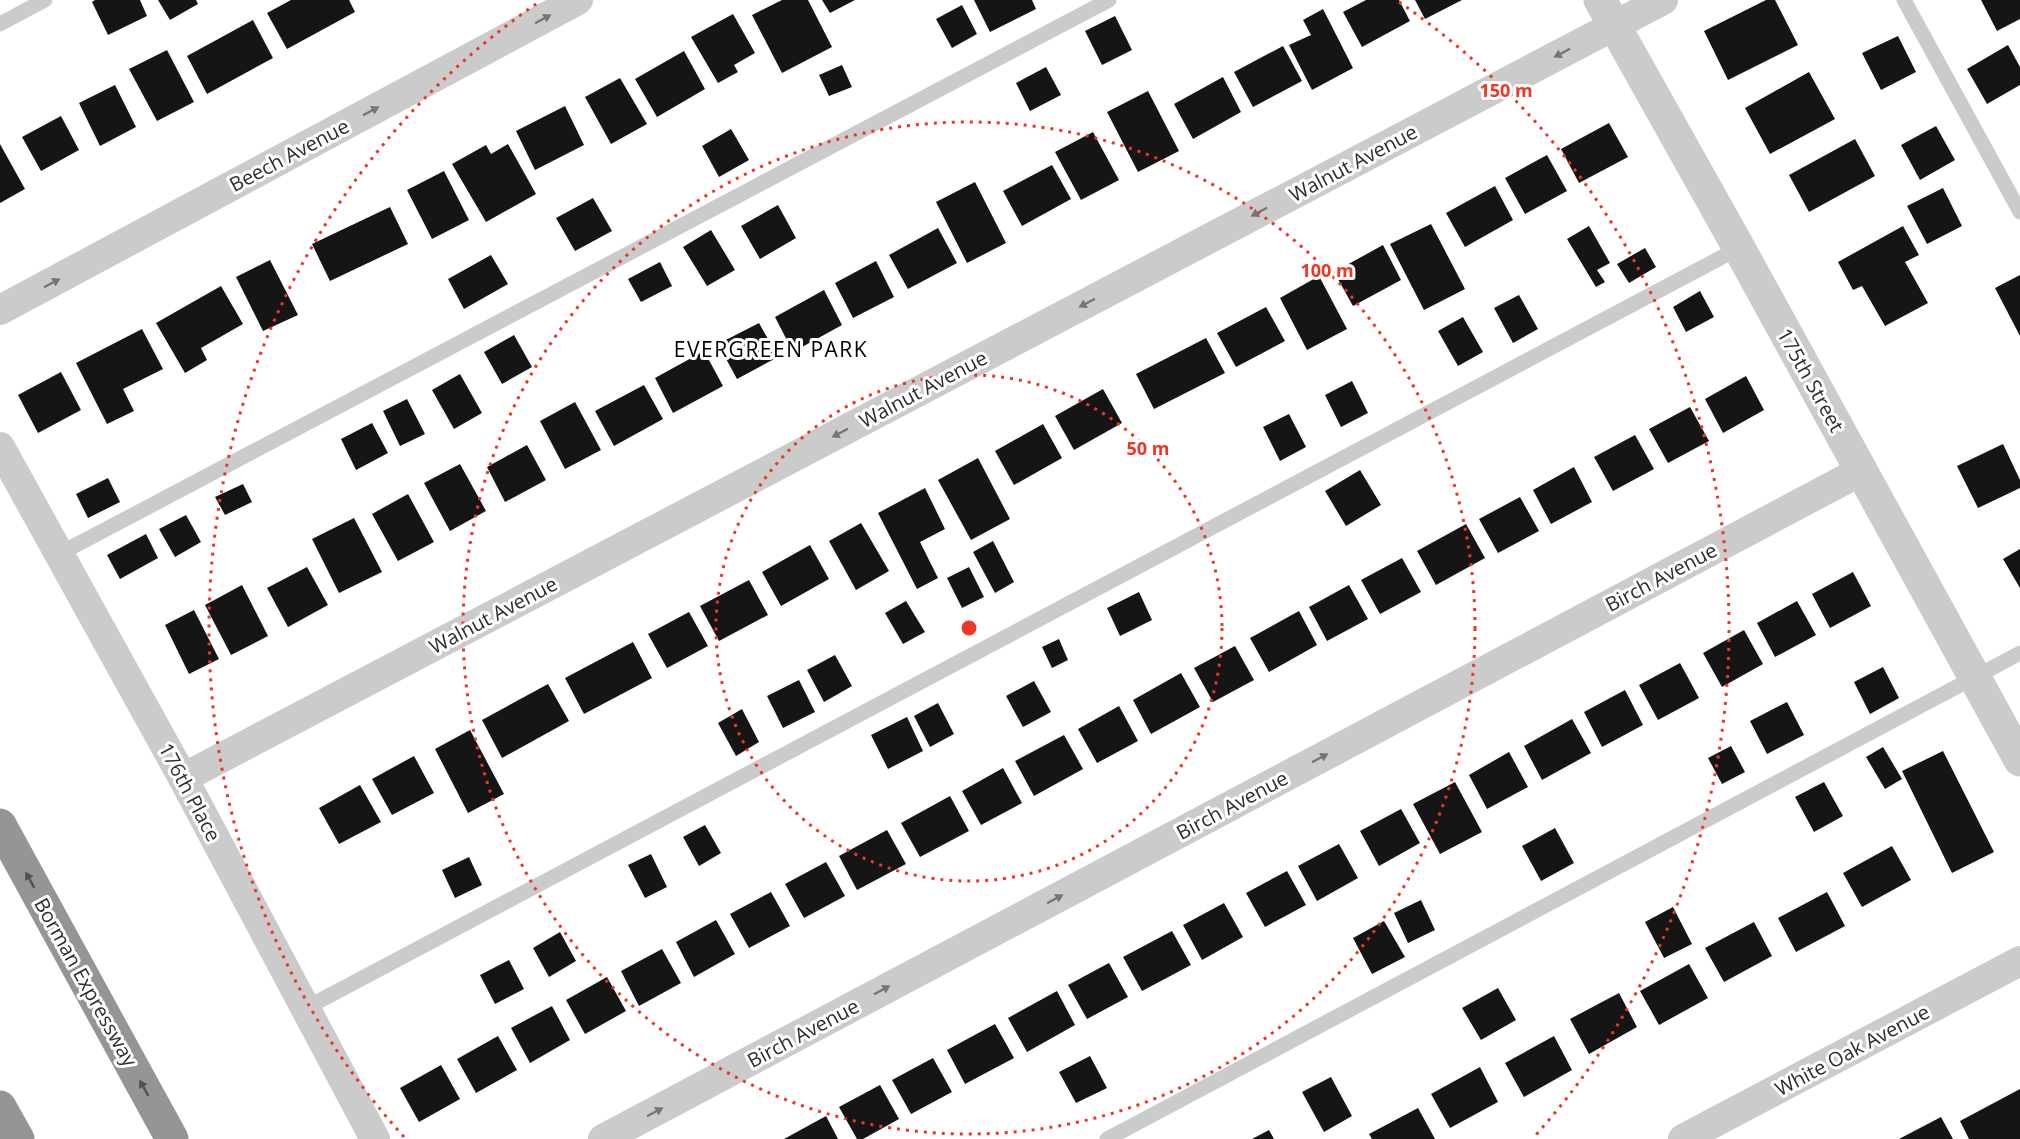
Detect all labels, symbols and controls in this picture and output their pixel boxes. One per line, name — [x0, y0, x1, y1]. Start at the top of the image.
one-way arrow — [535, 14, 552, 24]
one-way arrow — [1553, 48, 1570, 58]
text: 150 m — [1479, 78, 1533, 102]
one-way arrow — [363, 106, 380, 116]
street label: Beech Avenue — [224, 112, 354, 198]
street label: Walnut Avenue — [1284, 118, 1422, 208]
one-way arrow — [1251, 207, 1268, 217]
text: 100 m — [1300, 258, 1354, 282]
one-way arrow — [43, 278, 60, 288]
one-way arrow — [1078, 298, 1095, 308]
street label: 175th Street — [1771, 323, 1851, 437]
district label: EVERGREEN PARK — [674, 335, 868, 363]
street label: Walnut Avenue — [854, 344, 992, 434]
one-way arrow — [831, 428, 848, 438]
text: 50 m — [1127, 436, 1169, 460]
street label: Birch Avenue — [1600, 536, 1722, 618]
street label: Walnut Avenue — [424, 570, 562, 660]
centre of rings — [959, 618, 979, 638]
street label: 176th Place — [153, 738, 227, 846]
one-way arrow — [1311, 753, 1328, 763]
street label: Birch Avenue — [1171, 764, 1293, 846]
one-way arrow — [25, 871, 35, 888]
street label: Borman Expressway — [28, 893, 144, 1072]
one-way arrow — [1046, 894, 1063, 904]
one-way arrow — [874, 986, 891, 995]
street label: Birch Avenue — [742, 992, 864, 1074]
street label: White Oak Avenue — [1770, 998, 1934, 1102]
one-way arrow — [139, 1079, 149, 1096]
one-way arrow — [646, 1107, 663, 1116]

